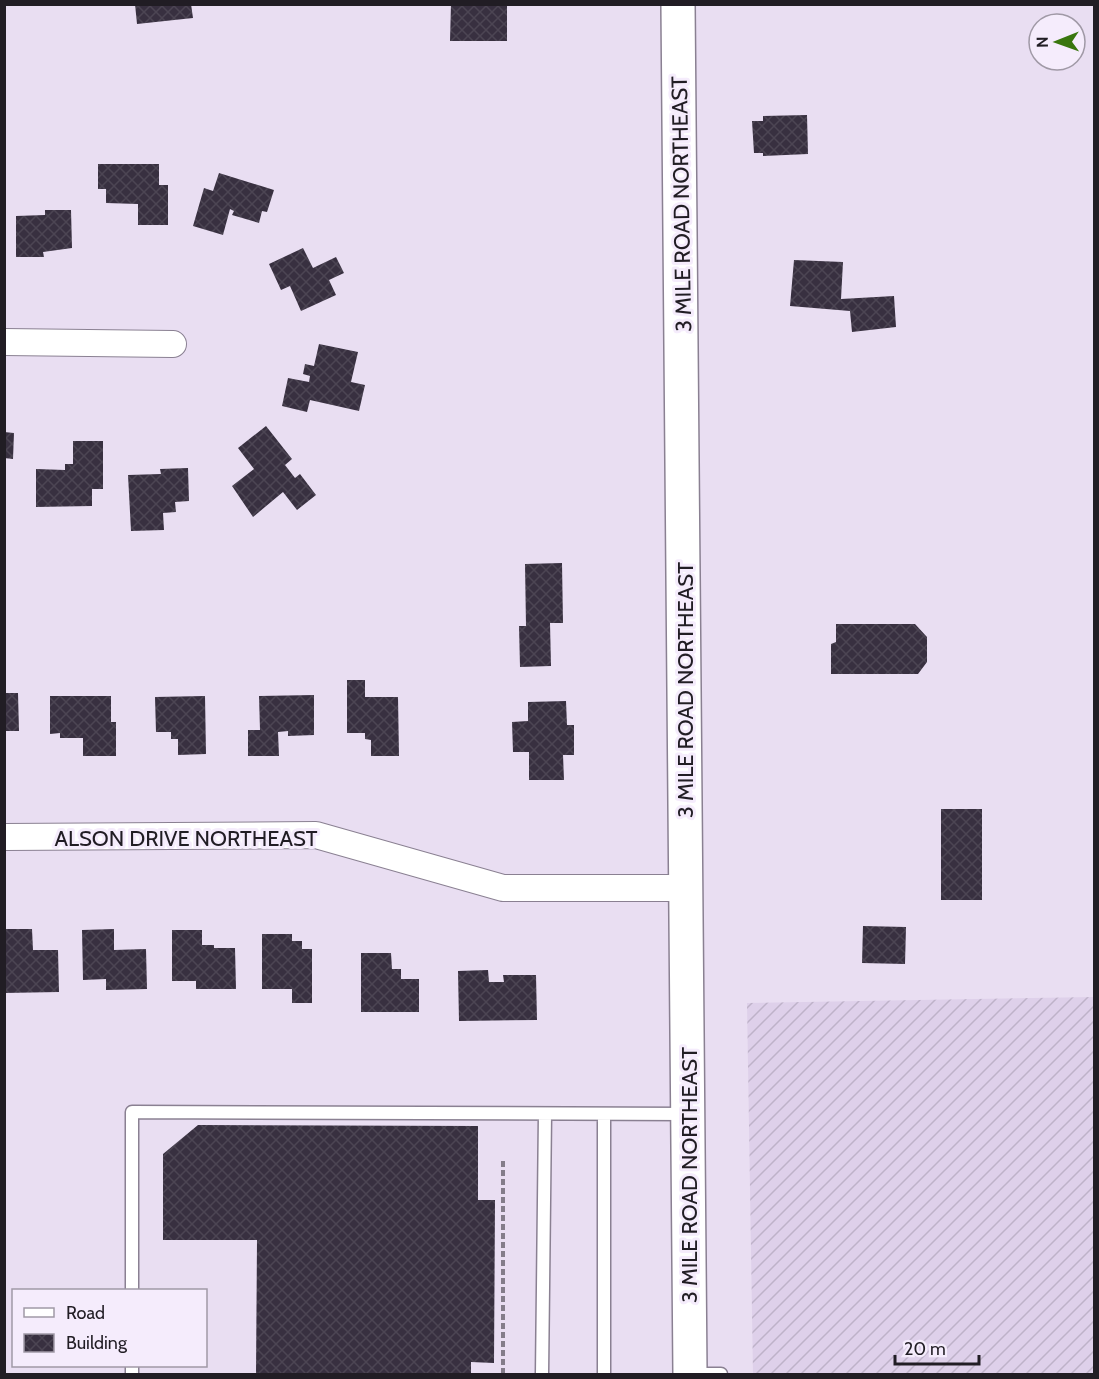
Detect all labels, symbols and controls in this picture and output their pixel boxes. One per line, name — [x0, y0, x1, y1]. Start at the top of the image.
north arrow — [1027, 12, 1087, 72]
text: N — [1033, 36, 1052, 48]
street label: 3 MILE ROAD NORTHEAST — [666, 76, 697, 332]
street label: 3 MILE ROAD NORTHEAST — [672, 562, 699, 818]
street label: ALSON DRIVE NORTHEAST — [54, 825, 318, 852]
street label: 3 MILE ROAD NORTHEAST — [676, 1047, 703, 1303]
legend — [12, 1289, 207, 1367]
text: Road — [66, 1302, 105, 1324]
scale bar — [895, 1328, 979, 1366]
text: Building — [66, 1332, 128, 1354]
text: 20 m — [904, 1338, 946, 1360]

